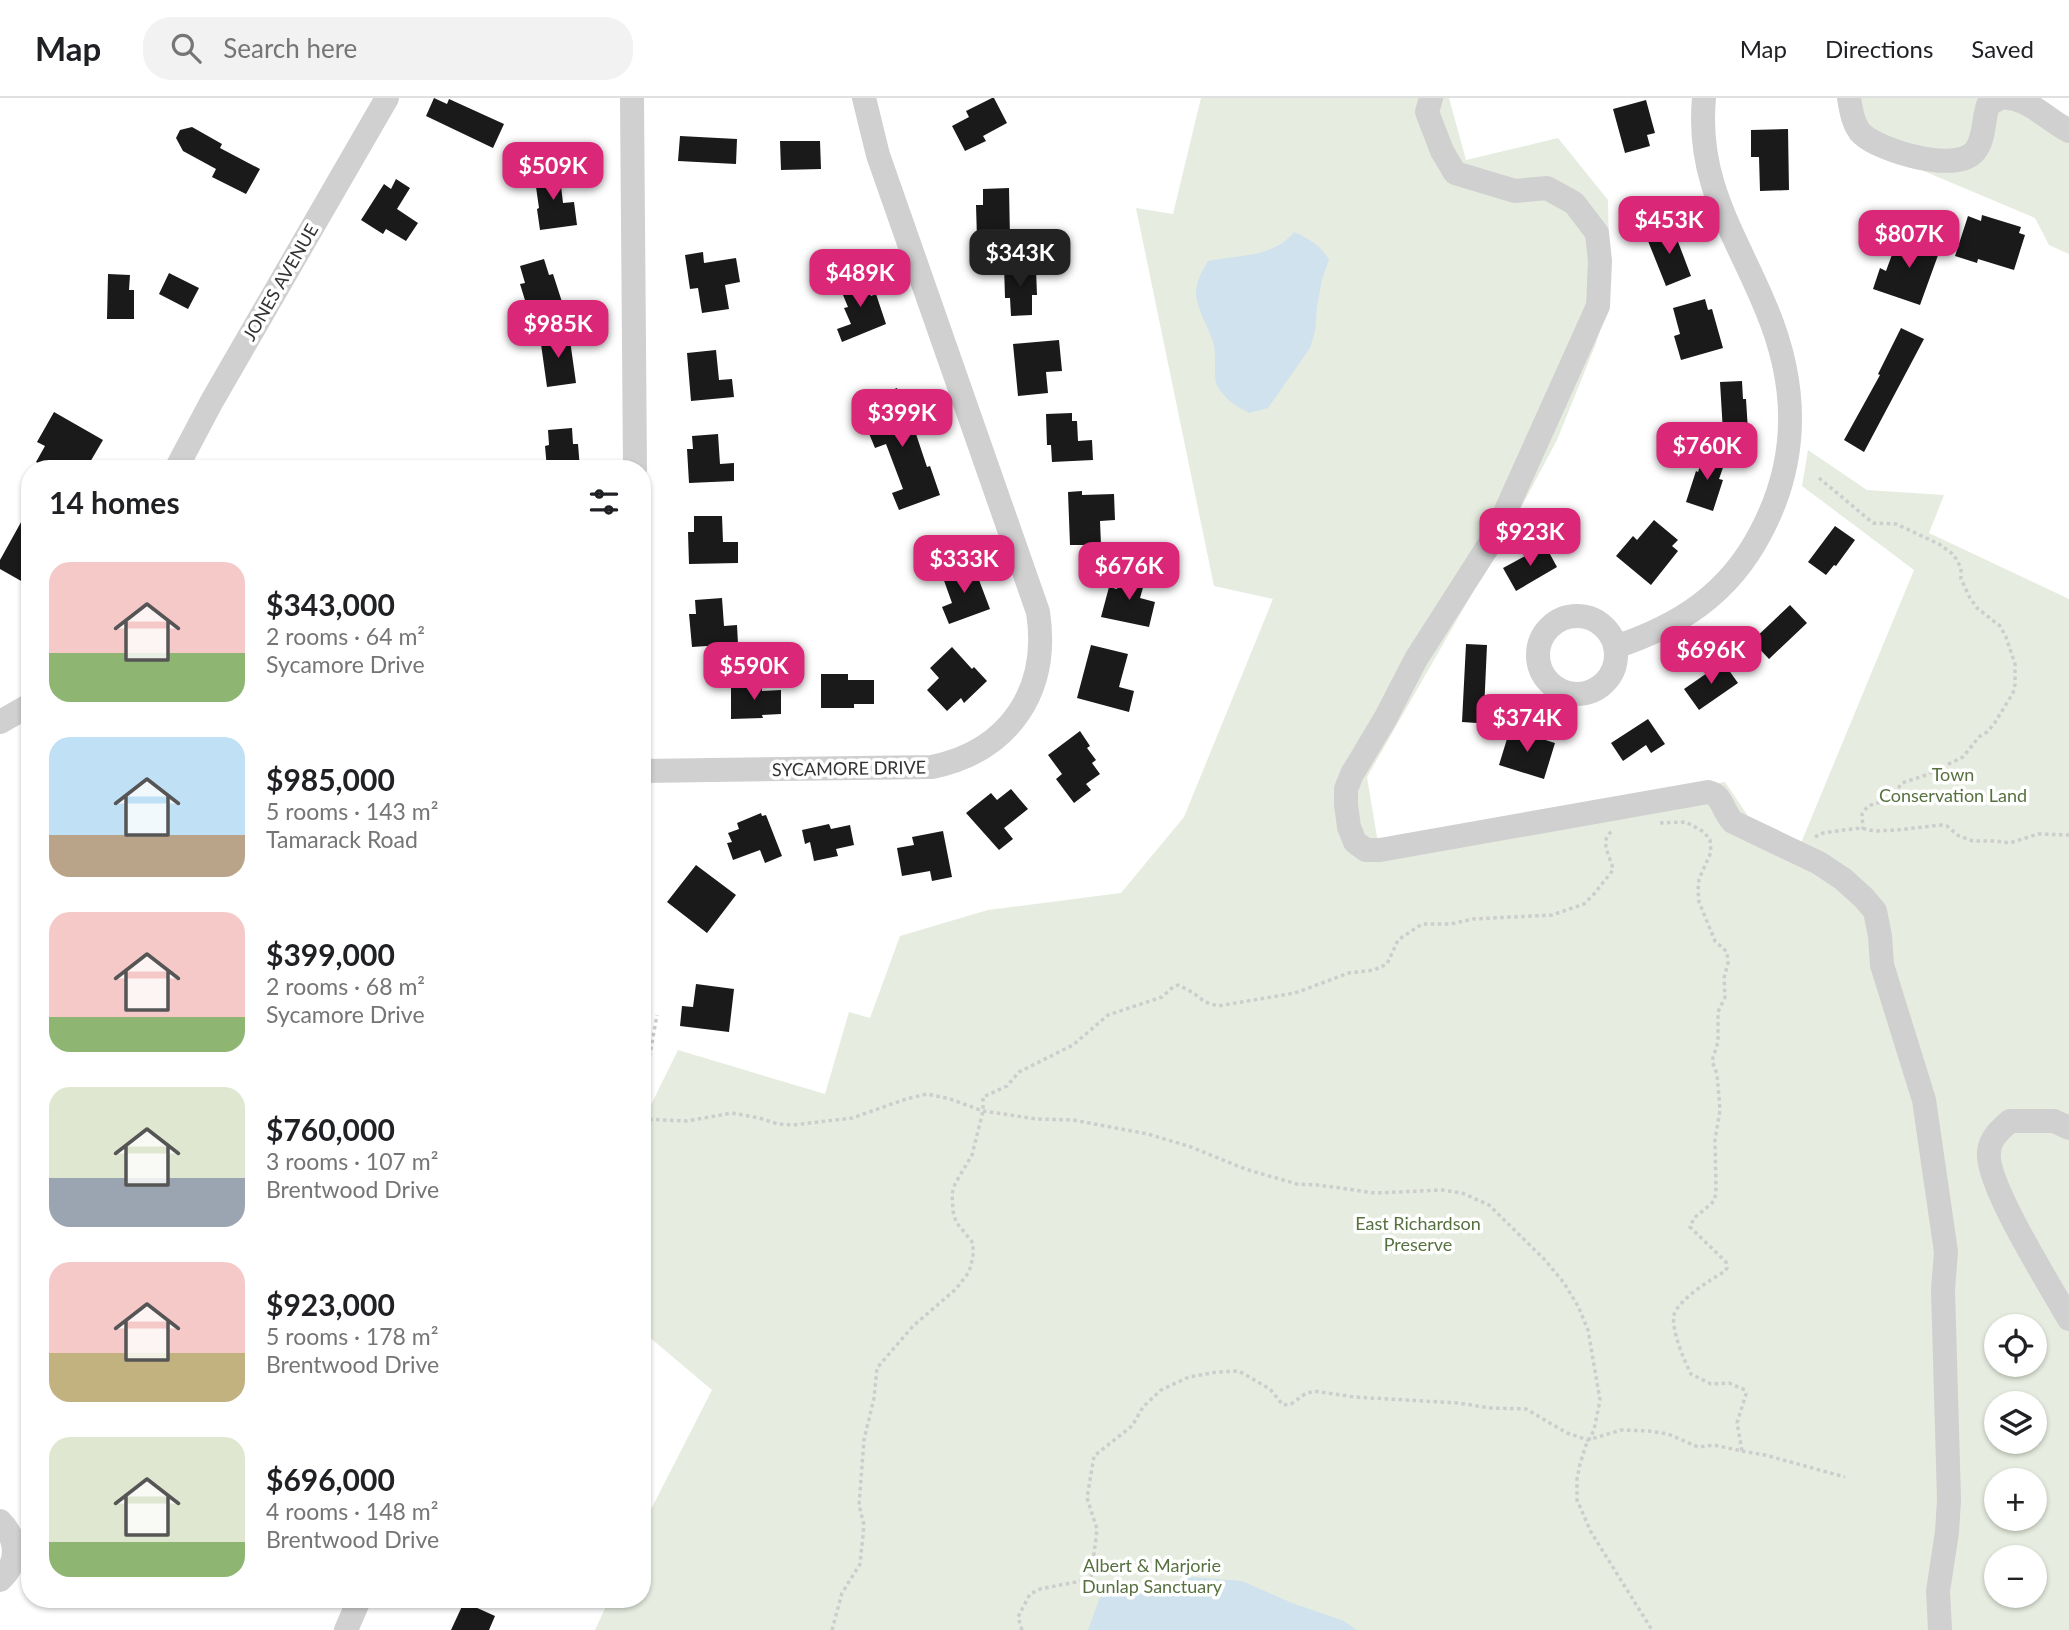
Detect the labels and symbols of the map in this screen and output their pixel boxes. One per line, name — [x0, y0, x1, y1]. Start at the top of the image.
pin: $509K — [504, 142, 602, 202]
pin: $453K — [1620, 197, 1718, 256]
pin: $807K — [1860, 211, 1958, 270]
street label: JONES AVENUE — [238, 220, 322, 344]
pin: $343K — [971, 230, 1069, 289]
pin: $489K — [811, 250, 909, 309]
pin: $985K — [509, 300, 607, 360]
pin: $399K — [853, 390, 951, 449]
pin: $760K — [1658, 422, 1756, 482]
pin: $923K — [1481, 508, 1579, 568]
pin: $333K — [915, 536, 1013, 595]
pin: $676K — [1080, 542, 1178, 602]
pin: $696K — [1662, 626, 1760, 686]
pin: $590K — [705, 642, 803, 702]
pin: $374K — [1478, 694, 1576, 754]
street label: SYCAMORE DRIVE — [772, 756, 926, 780]
park label: Town Conservation Land — [1879, 763, 2027, 806]
park label: East Richardson Preserve — [1355, 1212, 1481, 1255]
park label: Albert & Marjorie Dunlap Sanctuary — [1082, 1554, 1223, 1597]

